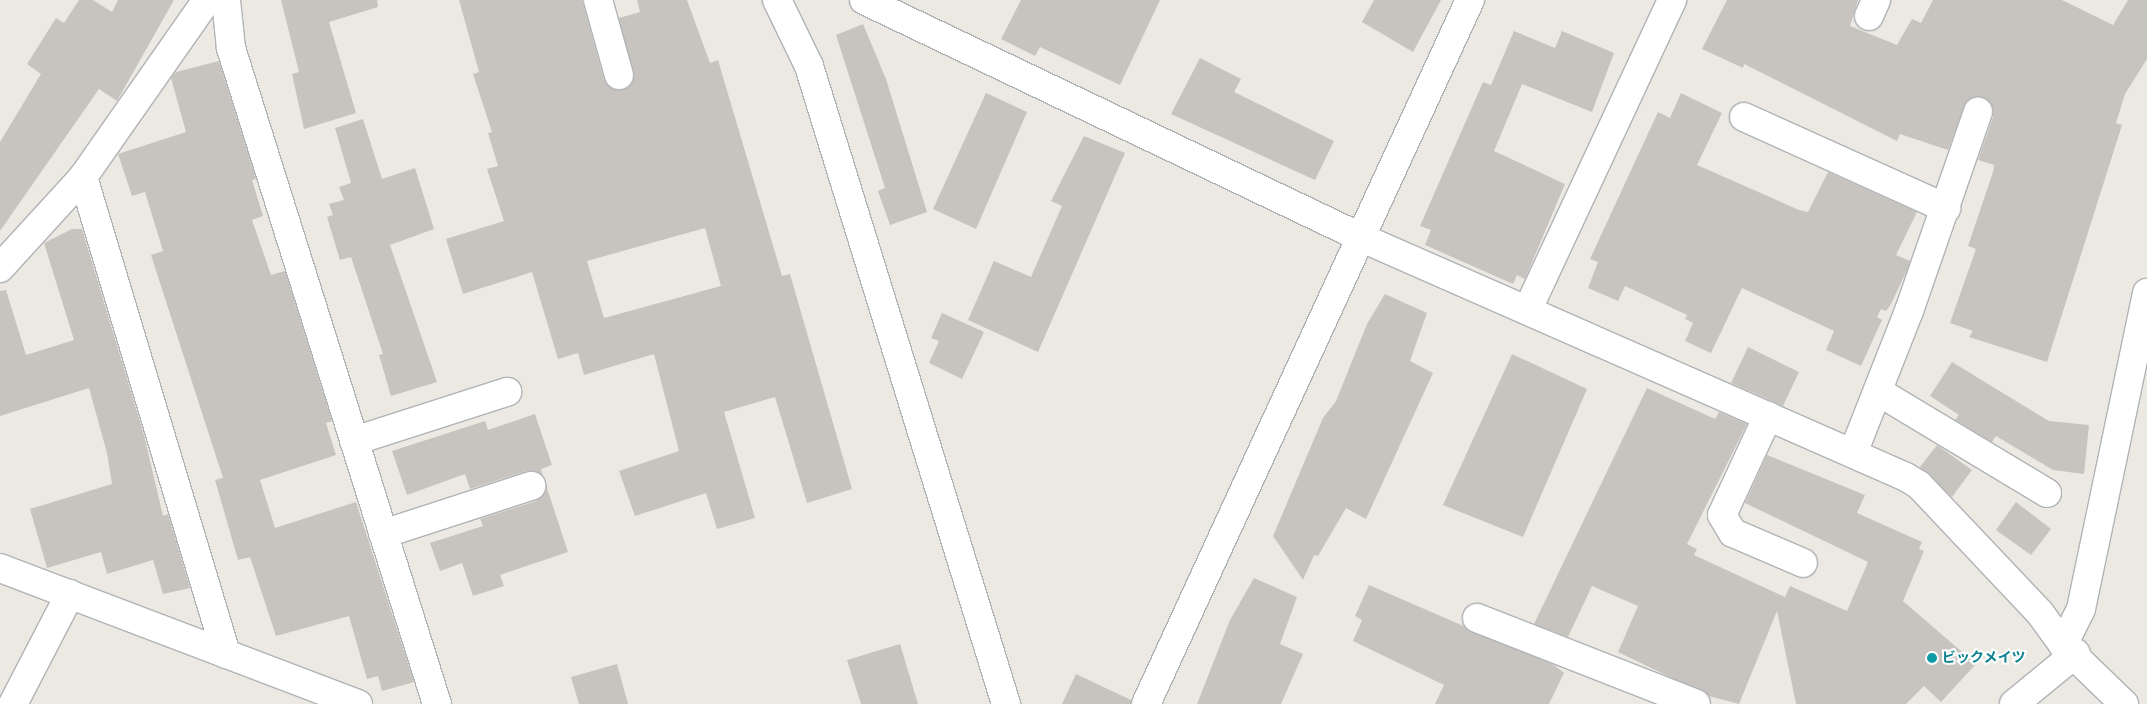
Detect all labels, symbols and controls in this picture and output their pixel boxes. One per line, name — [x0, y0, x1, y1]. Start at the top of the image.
place label: ビックメイツ — [1942, 650, 2026, 666]
marker: ビックメイツ — [1926, 652, 1938, 664]

